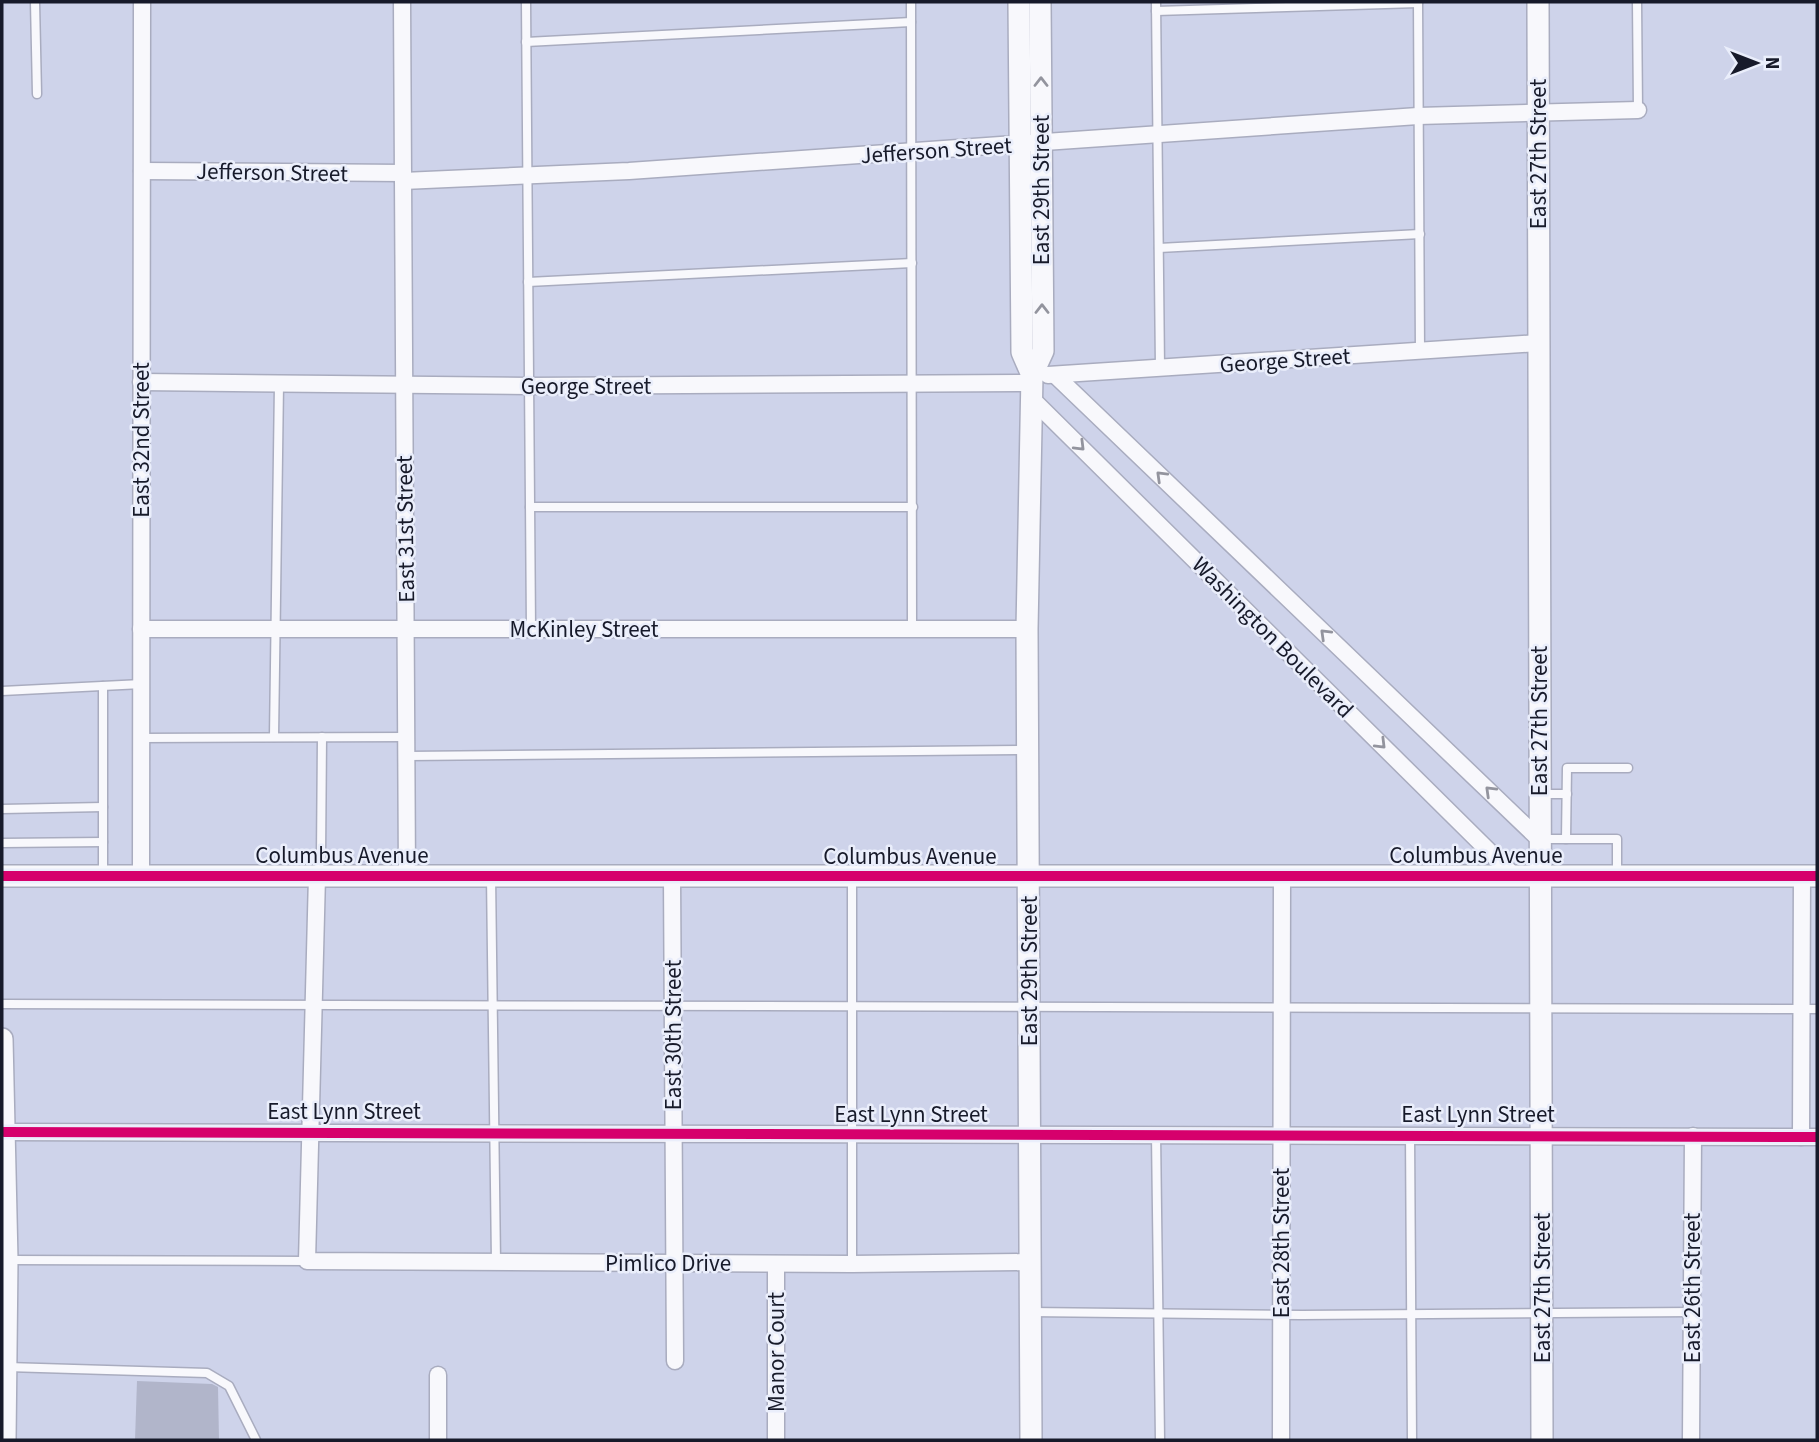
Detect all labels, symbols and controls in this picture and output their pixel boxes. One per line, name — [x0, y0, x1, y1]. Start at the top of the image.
north arrow — [1721, 28, 1791, 98]
text: N — [1758, 57, 1785, 69]
one-way arrow — [1033, 76, 1049, 87]
street label: East 27th Street — [1522, 78, 1555, 229]
street label: East 29th Street — [1025, 114, 1058, 265]
street label: Jefferson Street — [859, 129, 1013, 172]
street label: Jefferson Street — [196, 155, 348, 190]
one-way arrow — [1034, 304, 1050, 314]
street label: George Street — [1219, 339, 1352, 382]
street label: East 32nd Street — [125, 362, 158, 518]
street label: George Street — [521, 370, 652, 403]
one-way arrow — [1072, 438, 1085, 451]
street label: East 31st Street — [388, 455, 423, 603]
one-way arrow — [1156, 472, 1169, 485]
street label: Washington Boulevard — [1184, 549, 1361, 726]
street label: McKinley Street — [509, 613, 659, 646]
one-way arrow — [1321, 630, 1334, 642]
street label: East 27th Street — [1523, 645, 1556, 796]
one-way arrow — [1373, 736, 1386, 749]
one-way arrow — [1485, 787, 1498, 800]
street label: Columbus Avenue — [255, 839, 429, 872]
street label: Columbus Avenue — [1389, 839, 1563, 872]
street label: Columbus Avenue — [823, 840, 997, 873]
street label: East 29th Street — [1013, 895, 1046, 1046]
street label: East 30th Street — [657, 959, 690, 1110]
street label: East Lynn Street — [267, 1095, 421, 1128]
street label: East Lynn Street — [834, 1098, 988, 1131]
street label: East Lynn Street — [1401, 1098, 1555, 1131]
street label: East 28th Street — [1265, 1167, 1298, 1318]
street label: East 27th Street — [1526, 1212, 1559, 1363]
street label: East 26th Street — [1676, 1212, 1709, 1363]
street label: Pimlico Drive — [605, 1247, 731, 1280]
street label: Manor Court — [760, 1292, 793, 1412]

